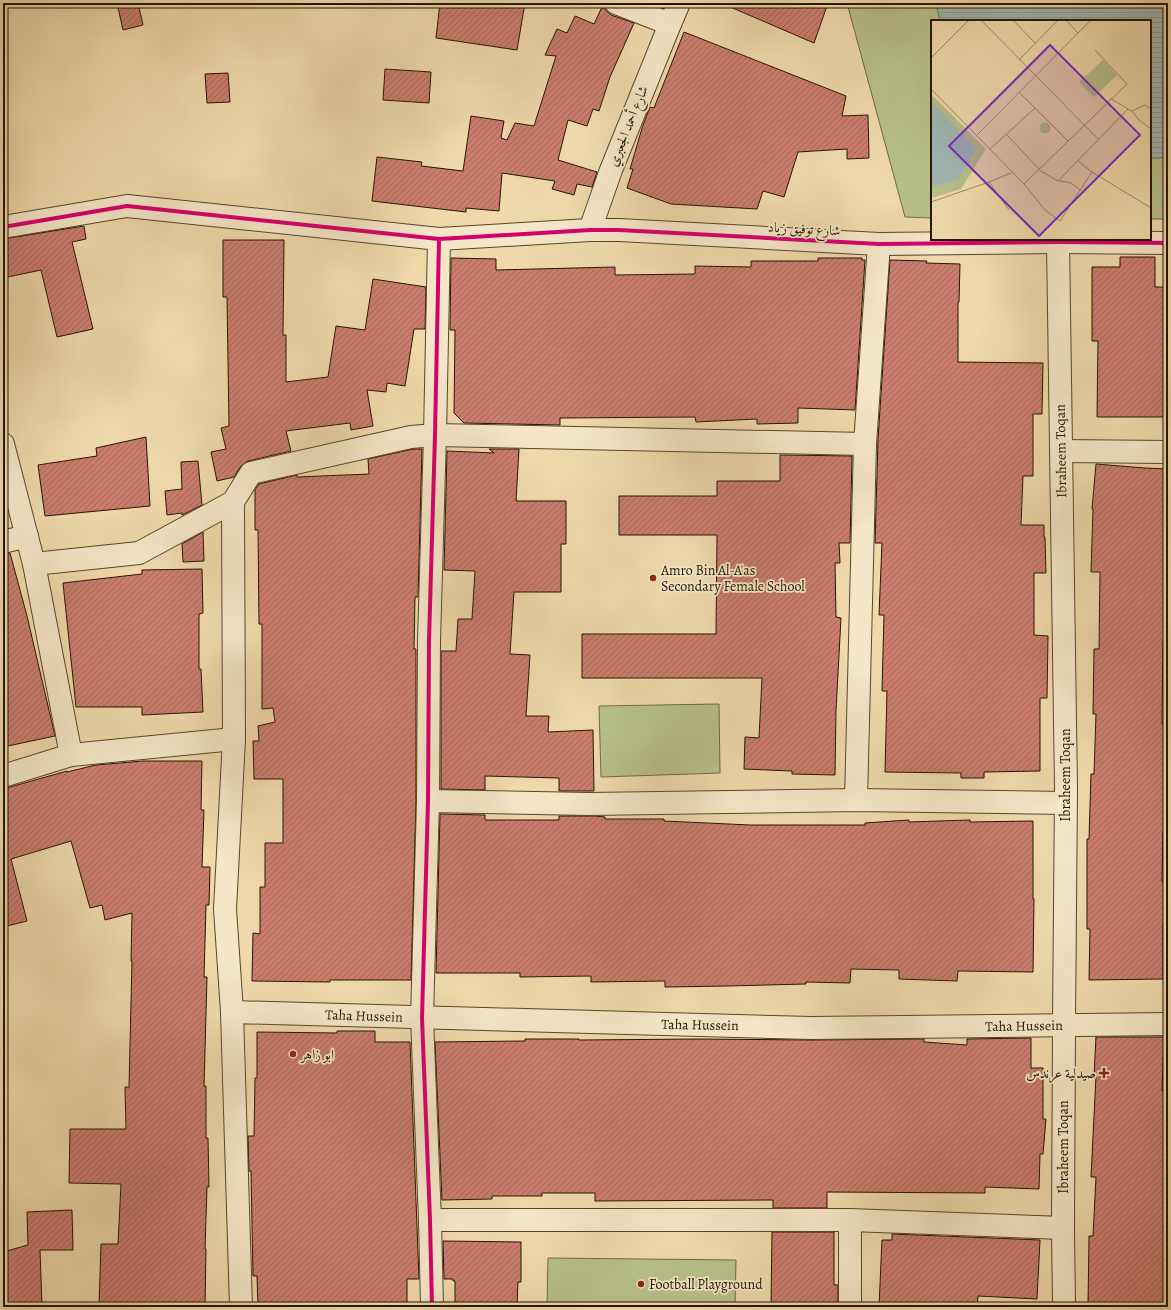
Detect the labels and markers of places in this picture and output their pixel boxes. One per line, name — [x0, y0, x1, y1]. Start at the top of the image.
place label: Amro Bin Al-A'as Secondary Female School — [660, 561, 805, 596]
marker: Amro Bin Al-A'as Secondary Female School — [648, 573, 658, 583]
place label: ابو زاهر — [299, 1045, 334, 1064]
marker: ابو زاهر — [288, 1049, 298, 1059]
place label: صيدلية عرندس — [1026, 1064, 1096, 1083]
marker: صيدلية عرندس — [1099, 1068, 1109, 1078]
place label: Football Playground — [649, 1275, 763, 1294]
marker: Football Playground — [636, 1279, 646, 1289]

